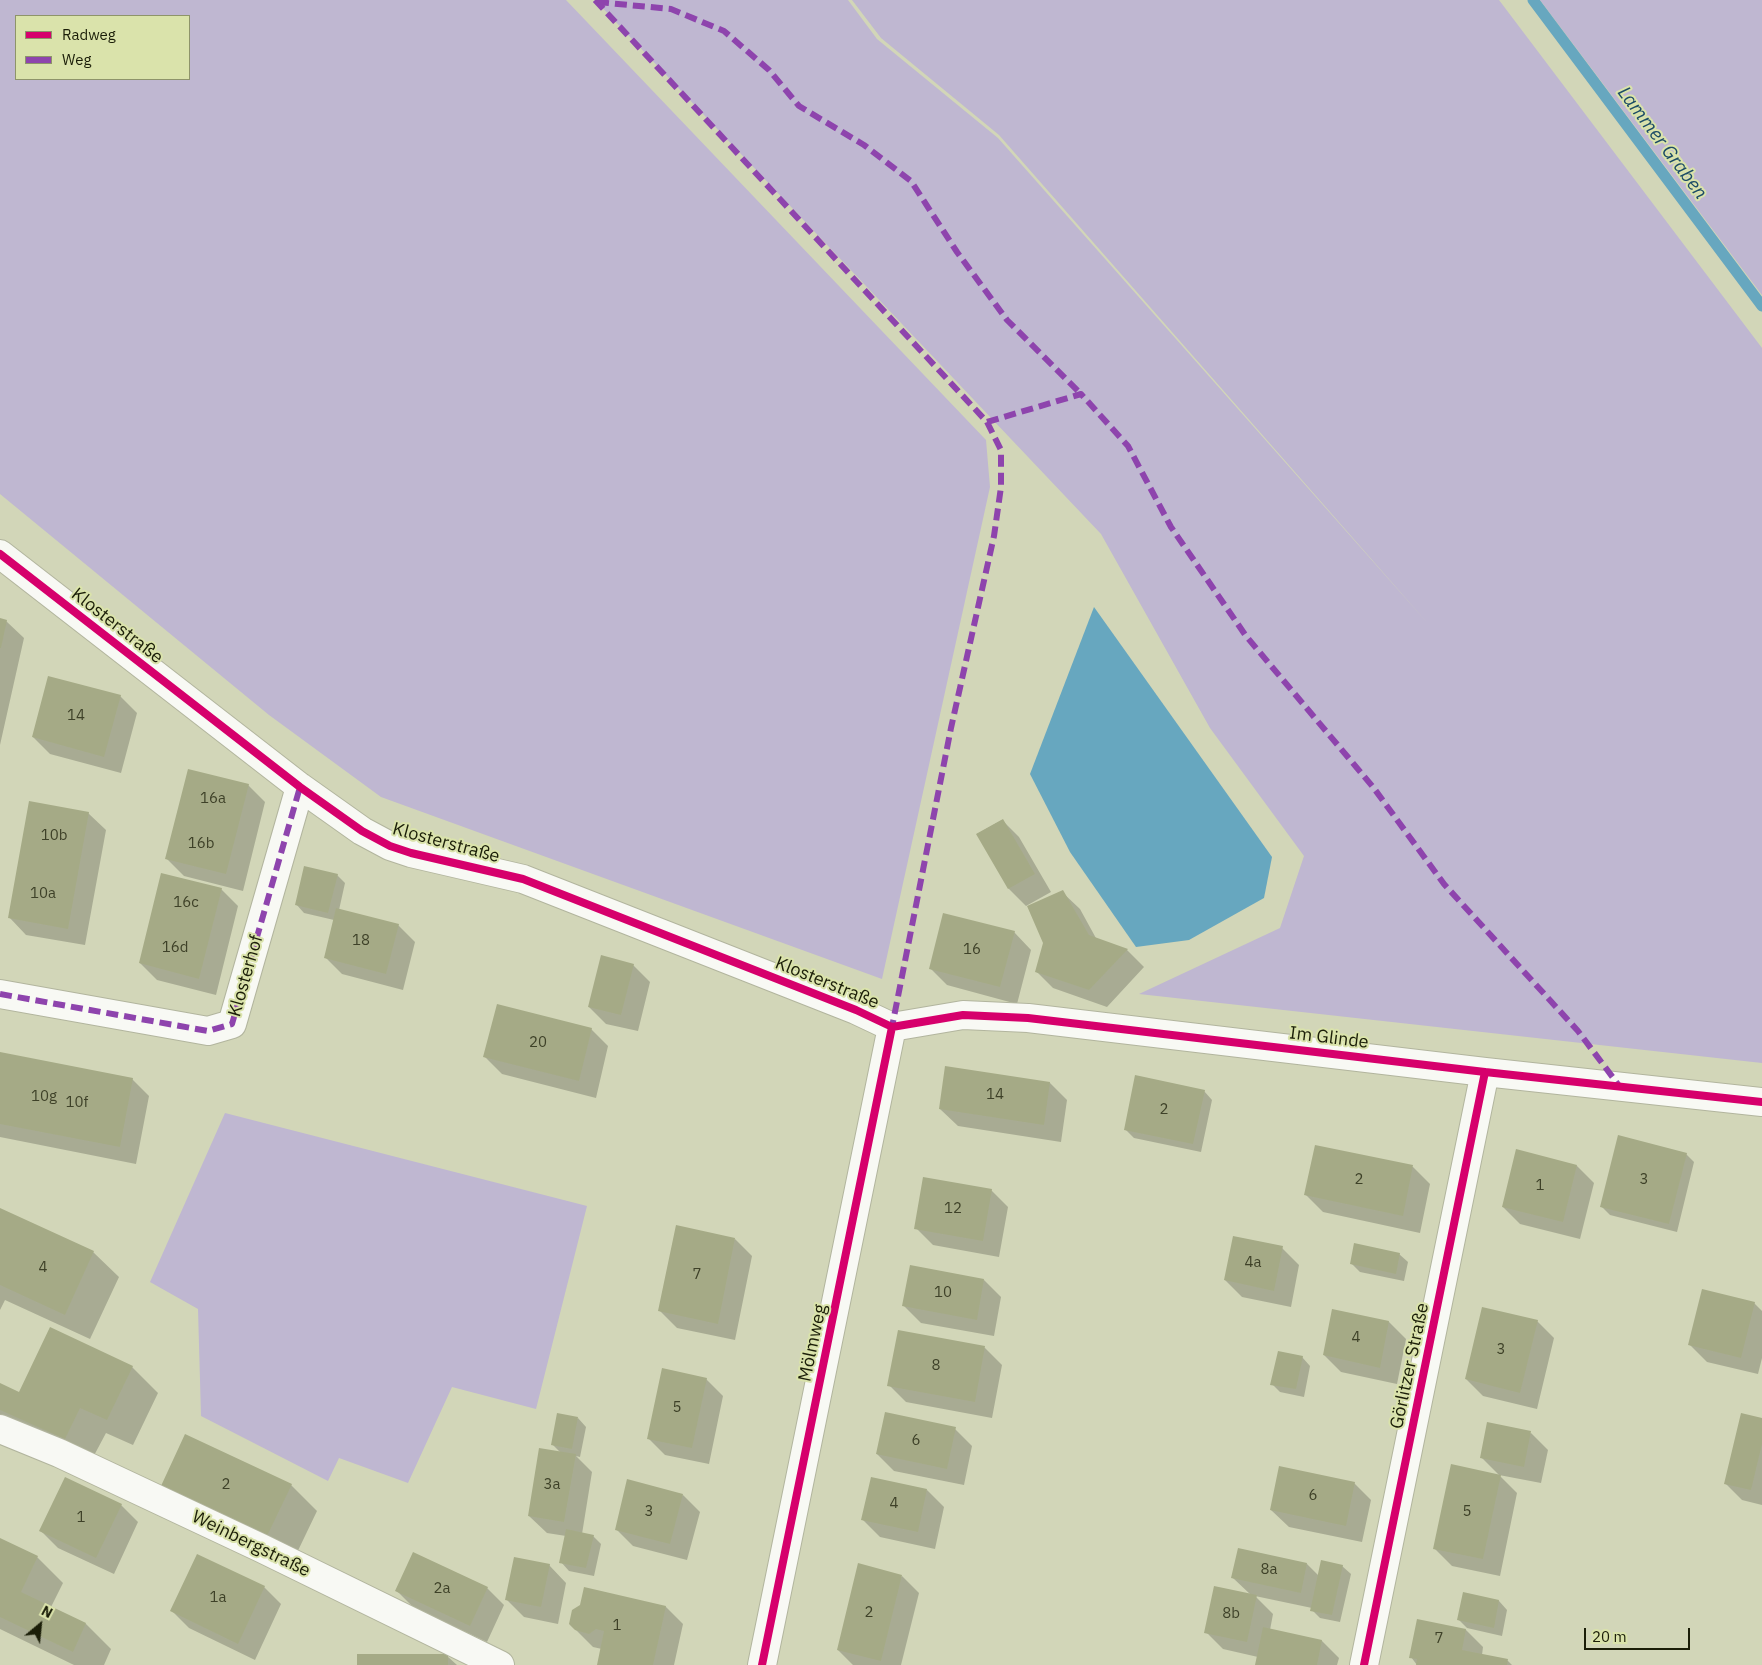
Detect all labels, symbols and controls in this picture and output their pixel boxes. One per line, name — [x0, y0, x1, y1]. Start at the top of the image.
legend — [15, 15, 190, 80]
text: Radweg — [62, 25, 116, 44]
text: Weg — [62, 50, 91, 69]
water label: Lammer Graben — [1612, 82, 1712, 204]
street label: Klosterstraße — [67, 584, 167, 668]
house number: 14 — [67, 707, 85, 725]
house number: 16a — [200, 790, 226, 808]
street label: Klosterstraße — [390, 818, 502, 868]
house number: 10b — [41, 827, 67, 845]
house number: 16b — [188, 835, 214, 853]
house number: 10a — [30, 885, 56, 903]
house number: 16c — [173, 894, 199, 912]
house number: 18 — [352, 932, 370, 950]
street label: Klosterhof — [224, 933, 268, 1019]
house number: 16d — [162, 939, 188, 957]
house number: 16 — [963, 941, 981, 959]
street label: Klosterstraße — [772, 952, 882, 1014]
street label: Im Glinde — [1288, 1022, 1370, 1054]
house number: 20 — [529, 1034, 547, 1052]
house number: 14 — [986, 1086, 1004, 1104]
house number: 10g — [31, 1088, 57, 1106]
house number: 10f — [66, 1094, 88, 1112]
house number: 2 — [1160, 1101, 1168, 1119]
house number: 2 — [1355, 1171, 1363, 1189]
house number: 3 — [1640, 1171, 1648, 1189]
house number: 1 — [1536, 1177, 1544, 1195]
house number: 12 — [944, 1200, 962, 1218]
house number: 4a — [1244, 1254, 1262, 1272]
house number: 4 — [39, 1259, 47, 1277]
house number: 7 — [693, 1266, 701, 1284]
house number: 10 — [934, 1284, 952, 1302]
street label: Görlitzer Straße — [1386, 1301, 1434, 1431]
street label: Mölmweg — [794, 1302, 832, 1384]
house number: 4 — [1352, 1329, 1360, 1347]
house number: 3 — [1497, 1341, 1505, 1359]
house number: 8 — [932, 1357, 940, 1375]
house number: 5 — [673, 1399, 681, 1417]
house number: 6 — [912, 1432, 920, 1450]
house number: 2 — [222, 1476, 230, 1494]
house number: 3a — [543, 1476, 561, 1494]
house number: 6 — [1309, 1487, 1317, 1505]
house number: 4 — [890, 1495, 898, 1513]
house number: 3 — [645, 1503, 653, 1521]
house number: 5 — [1463, 1503, 1471, 1521]
street label: Weinbergstraße — [188, 1506, 314, 1582]
house number: 1 — [77, 1509, 85, 1527]
house number: 8a — [1260, 1561, 1278, 1579]
house number: 2a — [433, 1580, 451, 1598]
house number: 1a — [209, 1589, 227, 1607]
north arrow — [15, 1600, 65, 1650]
text: N — [38, 1601, 56, 1622]
house number: 2 — [865, 1604, 873, 1622]
house number: 8b — [1222, 1605, 1240, 1623]
house number: 1 — [613, 1617, 621, 1635]
scale bar — [1587, 1618, 1693, 1650]
text: 20 m — [1592, 1627, 1627, 1646]
house number: 7 — [1435, 1630, 1443, 1648]

